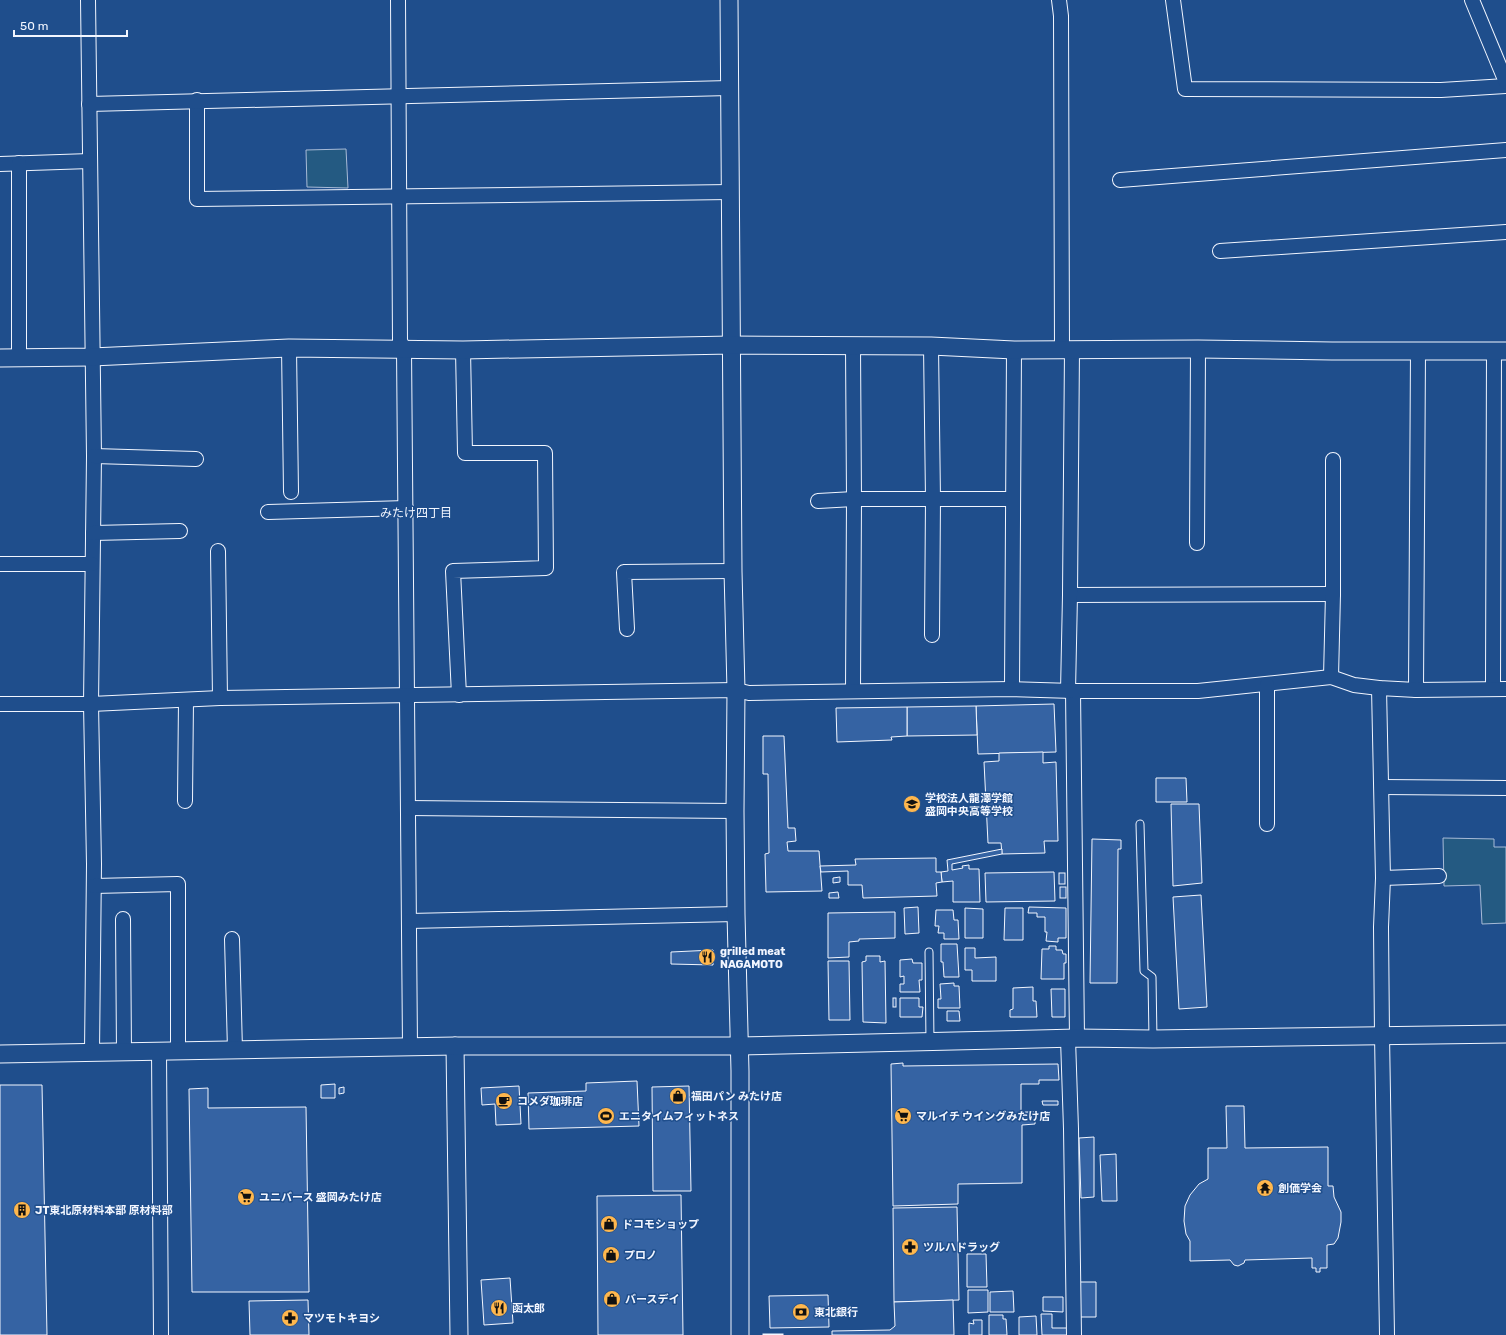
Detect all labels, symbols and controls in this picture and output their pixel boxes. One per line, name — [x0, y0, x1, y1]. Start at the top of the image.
scale bar — [14, 12, 127, 38]
text: 50 m — [20, 19, 48, 33]
district label: みたけ四丁目 — [380, 506, 452, 520]
place label: 学校法人龍澤学館 盛岡中央高等学校 — [925, 792, 1013, 818]
school or university icon: 学校法人龍澤学館 盛岡中央高等学校 — [902, 794, 922, 814]
place label: grilled meat NAGAMOTO — [720, 945, 785, 971]
restaurant icon: grilled meat NAGAMOTO — [697, 947, 717, 967]
shop icon: 福田パン みたけ店 — [668, 1086, 688, 1106]
place label: 福田パン みたけ店 — [691, 1090, 782, 1103]
cafe icon: コメダ珈琲店 — [494, 1091, 514, 1111]
place label: コメダ珈琲店 — [517, 1095, 583, 1108]
sports icon: エニタイムフィットネス — [596, 1106, 616, 1126]
supermarket icon: マルイチ ウイングみたけ店 — [893, 1106, 913, 1126]
place label: エニタイムフィットネス — [619, 1110, 739, 1123]
place label: マルイチ ウイングみたけ店 — [916, 1110, 1050, 1123]
temple icon: 創価学会 — [1255, 1178, 1275, 1198]
place label: 創価学会 — [1278, 1182, 1322, 1195]
supermarket icon: ユニバース 盛岡みたけ店 — [236, 1187, 256, 1207]
place label: ユニバース 盛岡みたけ店 — [259, 1191, 382, 1204]
building icon: JT東北原材料本部 原材料部 — [12, 1200, 32, 1220]
place label: JT東北原材料本部 原材料部 — [35, 1204, 173, 1217]
shop icon: ドコモショップ — [599, 1214, 619, 1234]
place label: ドコモショップ — [622, 1218, 699, 1231]
pharmacy icon: ツルハドラッグ — [900, 1237, 920, 1257]
place label: ツルハドラッグ — [923, 1241, 1000, 1254]
shop icon: プロノ — [601, 1245, 621, 1265]
place label: プロノ — [624, 1249, 657, 1262]
shop icon: バースデイ — [602, 1289, 622, 1309]
place label: バースデイ — [625, 1293, 679, 1306]
restaurant icon: 函太郎 — [489, 1298, 509, 1318]
place label: 函太郎 — [512, 1302, 545, 1315]
bank icon: 東北銀行 — [791, 1302, 811, 1322]
place label: 東北銀行 — [814, 1306, 858, 1319]
pharmacy icon: マツモトキヨシ — [280, 1308, 300, 1328]
place label: マツモトキヨシ — [303, 1312, 380, 1325]

